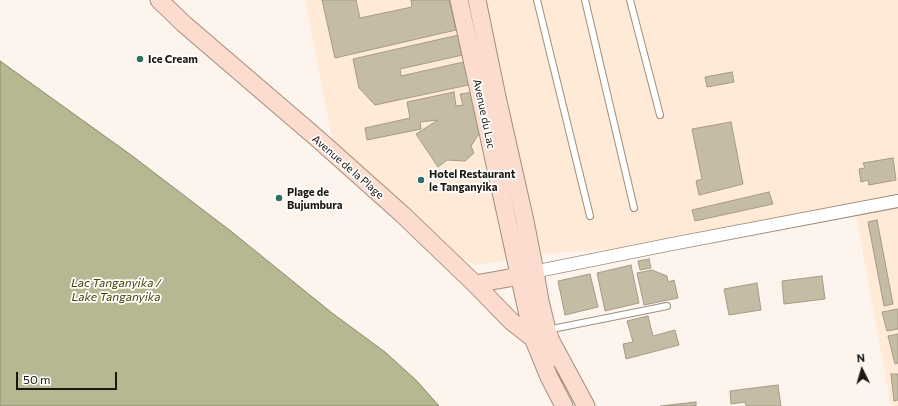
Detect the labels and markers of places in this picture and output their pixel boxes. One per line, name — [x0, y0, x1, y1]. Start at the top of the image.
place label: Ice Cream — [148, 52, 198, 66]
marker: Ice Cream — [135, 54, 145, 64]
place label: Hotel Restaurant le Tanganyika — [429, 167, 515, 193]
marker: Hotel Restaurant le Tanganyika — [416, 175, 426, 185]
place label: Plage de Bujumbura — [287, 185, 342, 211]
marker: Plage de Bujumbura — [274, 193, 284, 203]

